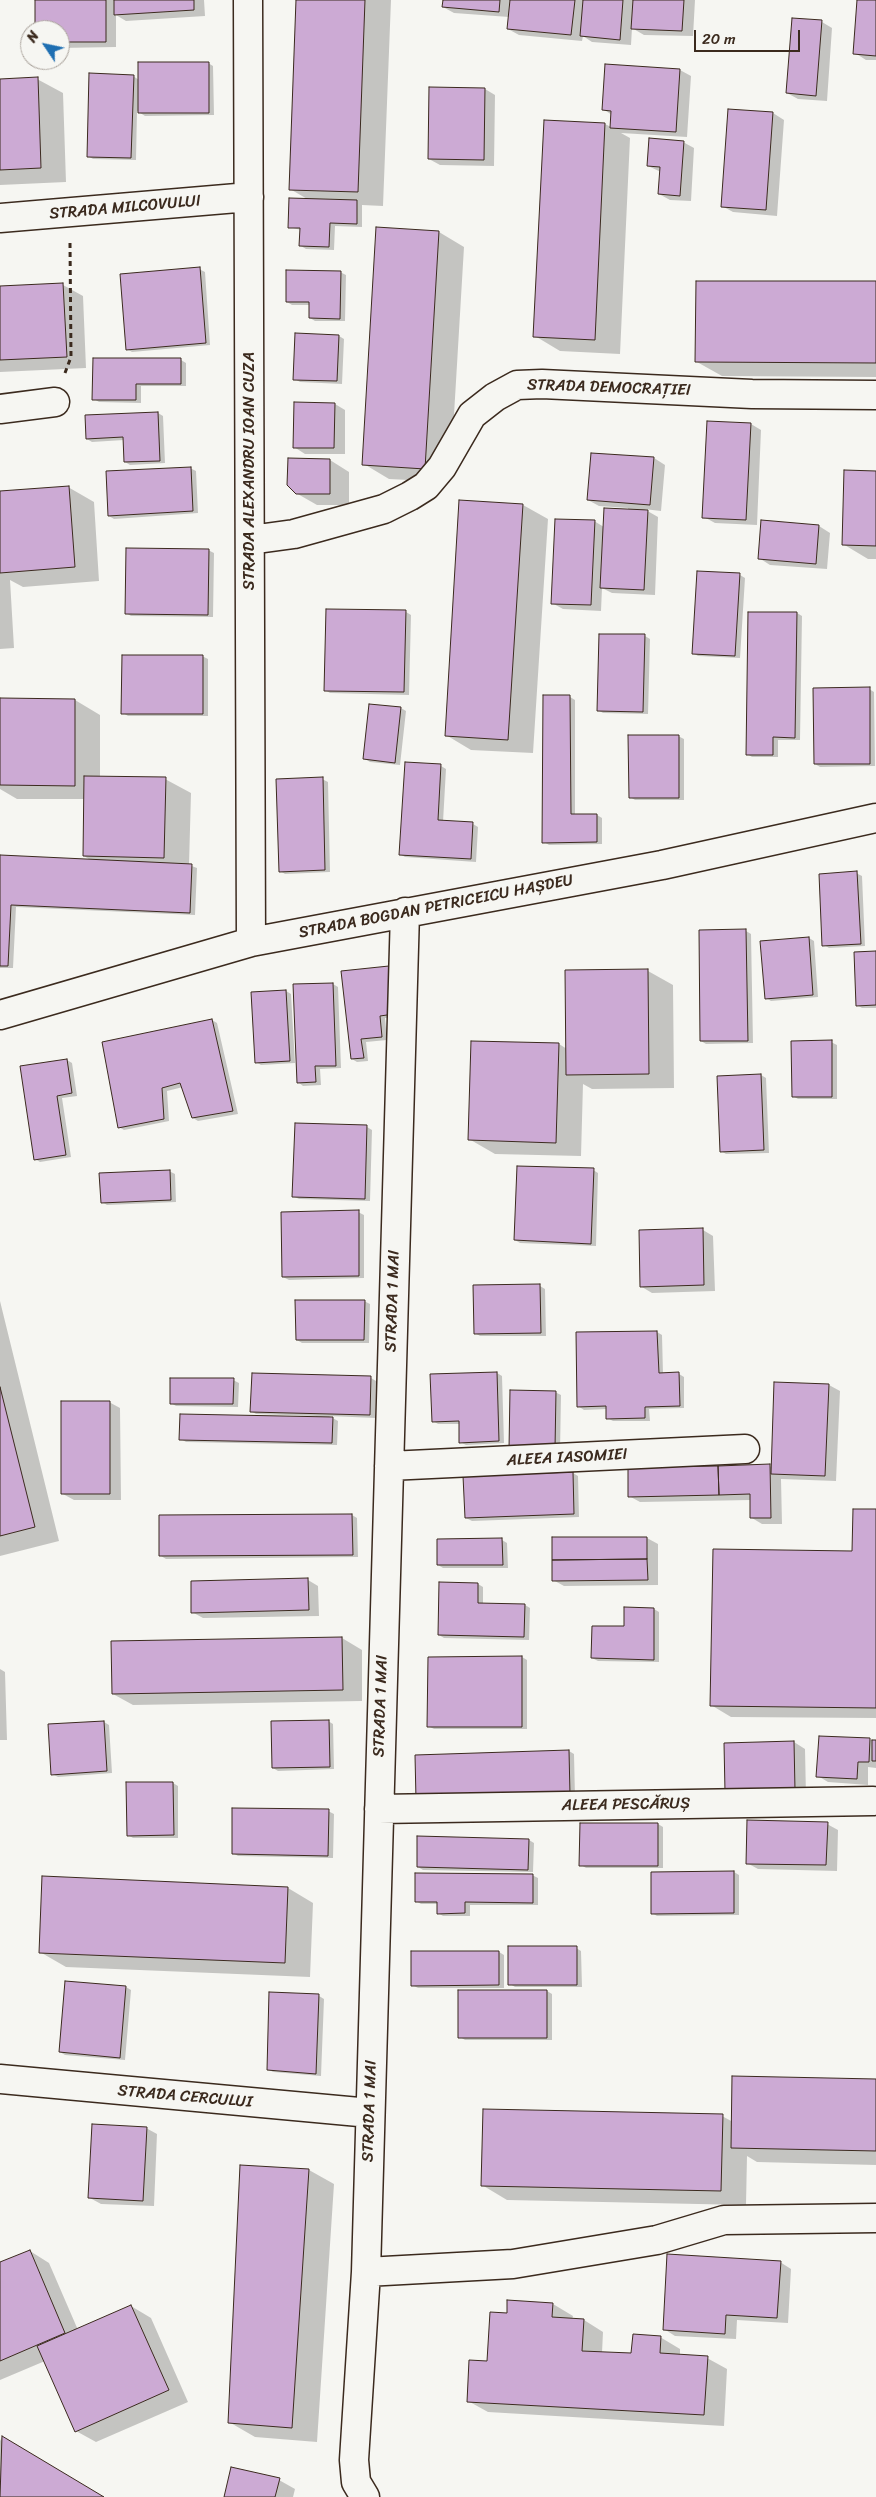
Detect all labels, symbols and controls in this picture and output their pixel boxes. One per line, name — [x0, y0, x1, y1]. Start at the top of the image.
north arrow — [20, 20, 70, 70]
scale bar — [696, 20, 802, 52]
text: N — [20, 26, 46, 48]
text: 20 m — [702, 26, 736, 52]
street label: STRADA MILCOVULUI — [48, 192, 202, 224]
street label: STRADA ALEXANDRU IOAN CUZA — [240, 352, 260, 590]
street label: STRADA DEMOCRAȚIEI — [527, 376, 691, 400]
street label: STRADA BOGDAN PETRICEICU HAȘDEU — [297, 871, 575, 943]
street label: STRADA 1 MAI — [382, 1250, 404, 1352]
street label: ALEEA IASOMIEI — [506, 1445, 628, 1471]
street label: STRADA 1 MAI — [370, 1655, 392, 1757]
street label: ALEEA PESCĂRUȘ — [562, 1794, 690, 1816]
street label: STRADA 1 MAI — [359, 2060, 381, 2162]
street label: STRADA CERCULUI — [117, 2082, 253, 2112]

